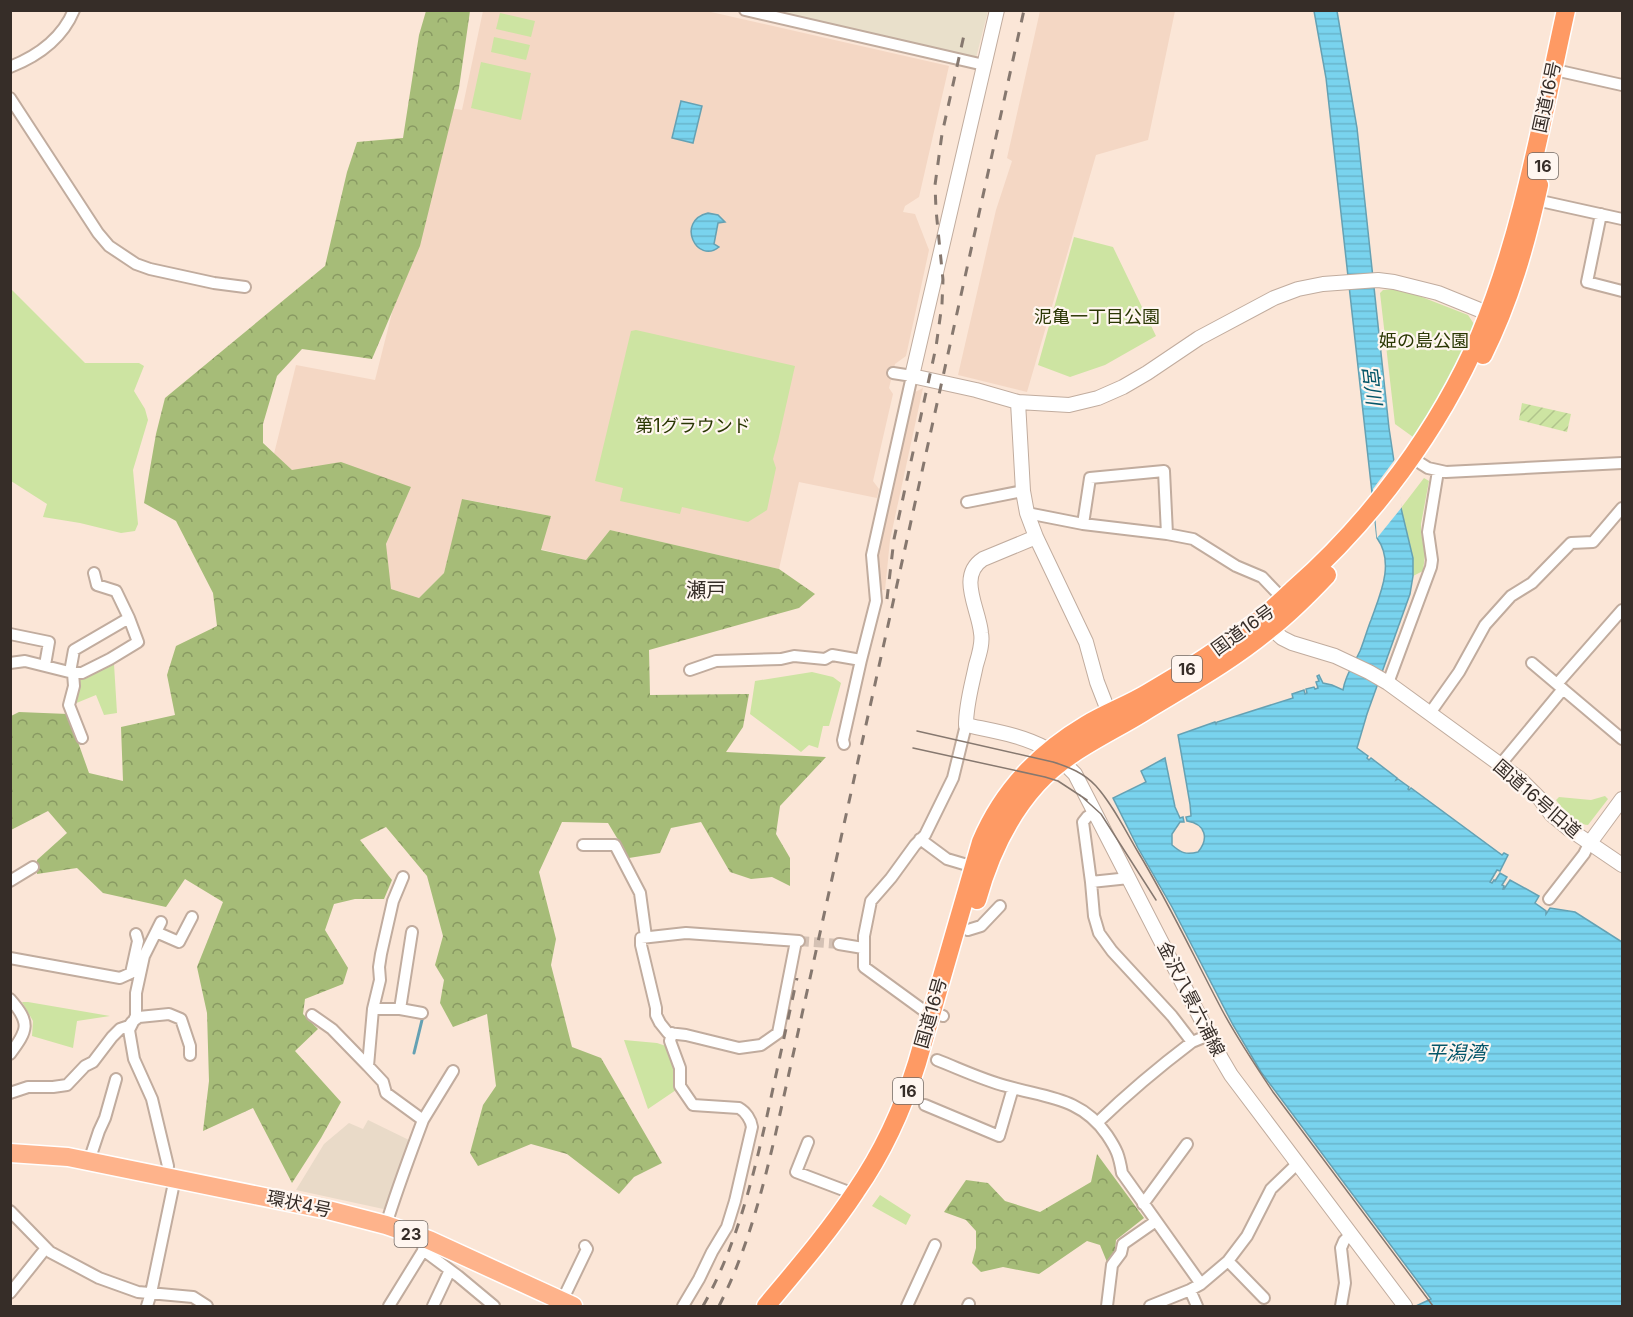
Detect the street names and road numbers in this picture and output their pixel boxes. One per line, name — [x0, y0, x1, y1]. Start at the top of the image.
street label: 国道16号 — [1529, 59, 1564, 135]
road number: 16 — [1528, 153, 1558, 179]
street label: 国道16号 — [1207, 600, 1278, 659]
road number: 16 — [1172, 656, 1202, 682]
street label: 国道16号旧道 — [1490, 755, 1585, 842]
street label: 金沢八景六浦線 — [1153, 938, 1229, 1060]
street label: 国道16号 — [910, 975, 951, 1051]
road number: 16 — [893, 1078, 923, 1104]
street label: 環状4号 — [265, 1186, 333, 1221]
road number: 23 — [394, 1221, 428, 1247]

